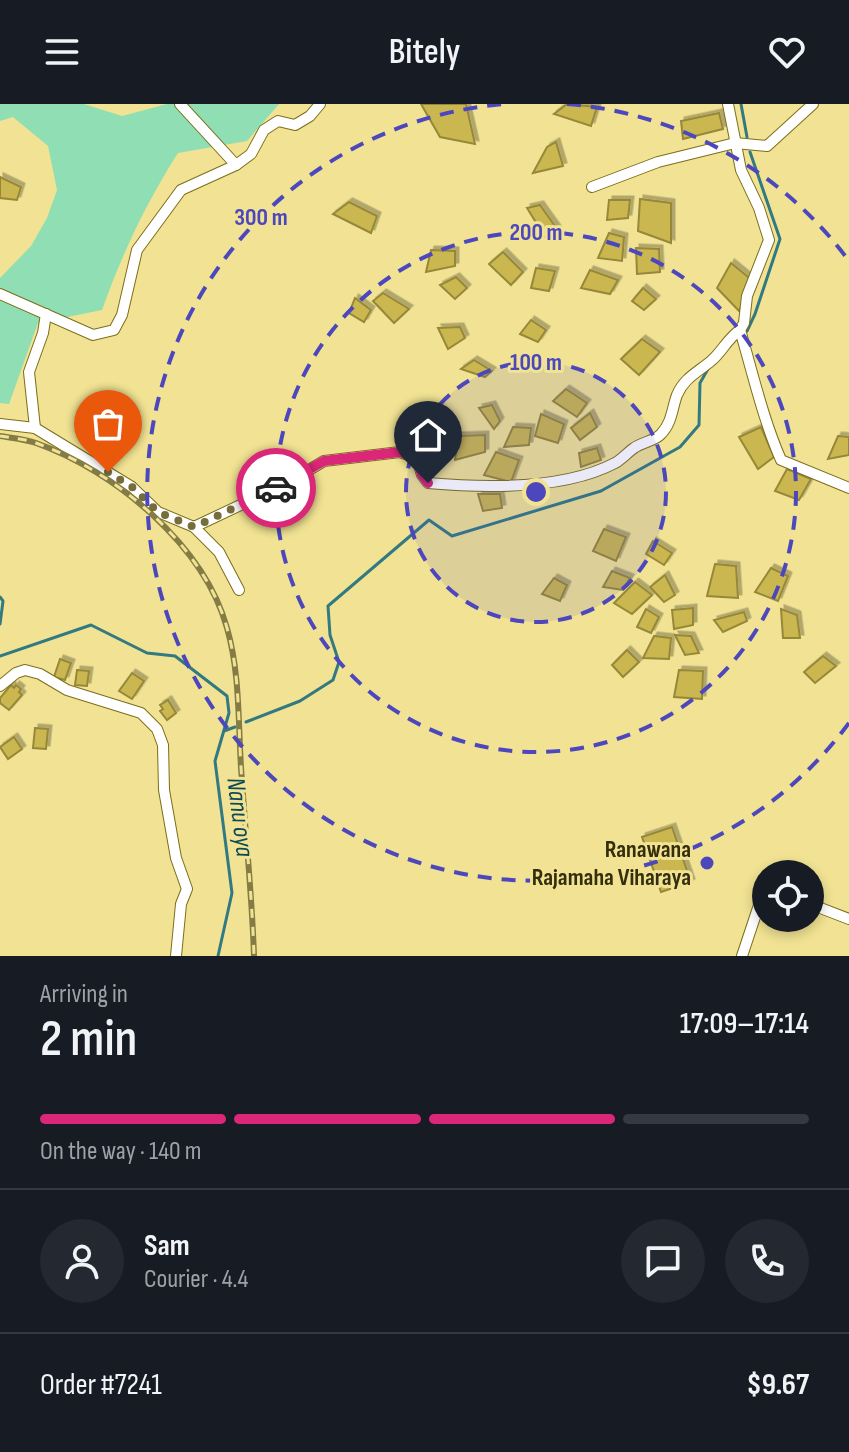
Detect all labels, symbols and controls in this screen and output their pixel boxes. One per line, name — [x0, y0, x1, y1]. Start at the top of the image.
icon: menu — [40, 30, 84, 74]
icon: heart — [765, 30, 809, 74]
text: Bitely — [389, 31, 460, 74]
text: 300 m — [234, 203, 288, 232]
text: 200 m — [509, 218, 563, 247]
text: 100 m — [510, 348, 562, 377]
pin — [74, 390, 142, 472]
pin — [394, 401, 462, 483]
icon: bag — [86, 402, 130, 446]
icon: home — [406, 413, 450, 457]
courier — [236, 448, 316, 528]
icon: car — [254, 466, 298, 510]
centre of rings — [522, 478, 550, 506]
water label: Nanu oya — [219, 776, 260, 859]
place label: Ranawana Rajamaha Viharaya — [532, 835, 691, 892]
marker: Ranawana Rajamaha Viharaya — [698, 854, 716, 872]
map controls — [752, 860, 824, 932]
button: locate — [752, 860, 824, 932]
text: Arriving in — [40, 979, 128, 1010]
text: 17:09–17:14 — [680, 1006, 809, 1042]
text: 2 min — [40, 1008, 137, 1071]
text: On the way · 140 m — [40, 1136, 202, 1167]
button: person — [40, 1219, 124, 1303]
button: chat — [621, 1219, 705, 1303]
button: phone — [725, 1219, 809, 1303]
text: Sam — [144, 1228, 190, 1264]
text: Courier · 4.4 — [144, 1264, 248, 1295]
text: Order #7241 — [40, 1367, 162, 1403]
text: $9.67 — [746, 1367, 809, 1403]

